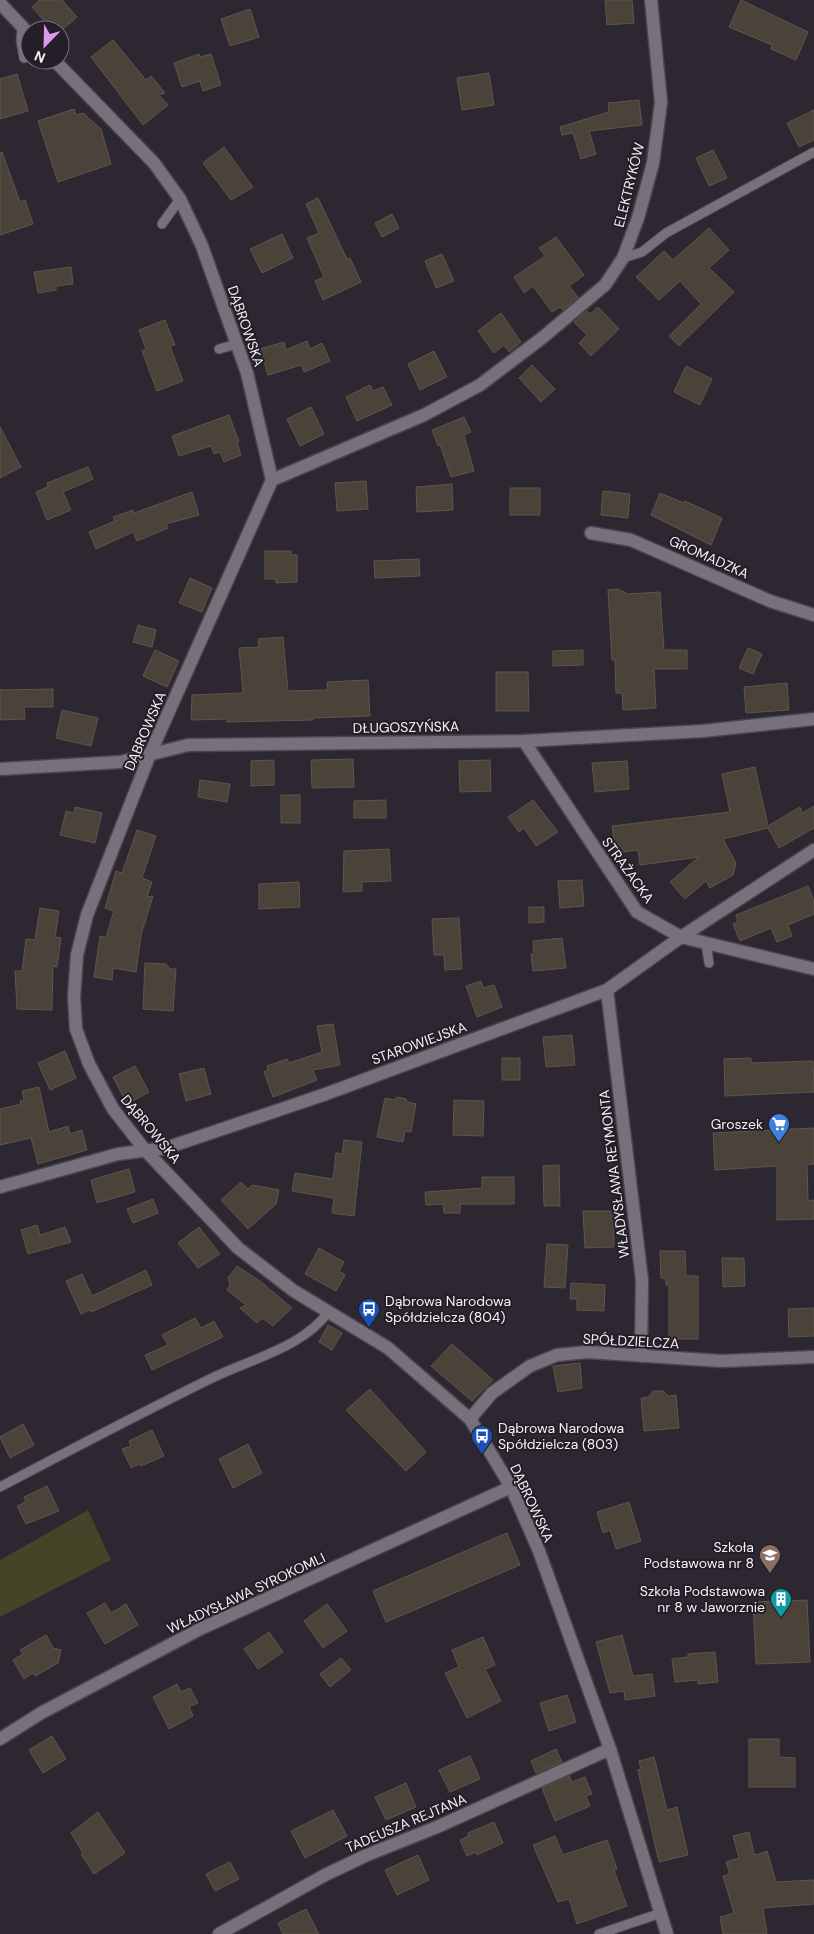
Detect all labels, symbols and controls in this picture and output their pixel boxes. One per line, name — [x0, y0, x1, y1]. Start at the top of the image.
north arrow — [20, 20, 70, 70]
text: N — [32, 47, 48, 67]
street label: ELEKTRYKÓW — [610, 140, 648, 229]
street label: DĄBROWSKA — [224, 283, 268, 369]
street label: GROMADZKA — [666, 531, 752, 583]
street label: DĄBROWSKA — [120, 689, 170, 773]
street label: DŁUGOSZYŃSKA — [353, 717, 459, 737]
street label: STRAŻACKA — [598, 833, 658, 907]
street label: STAROWIEJSKA — [369, 1017, 469, 1069]
street label: WŁADYSŁAWA REYMONTA — [595, 1089, 633, 1259]
street label: DĄBROWSKA — [117, 1091, 185, 1167]
supermarket icon: Groszek — [767, 1112, 791, 1143]
place label: Groszek — [711, 1115, 763, 1133]
place label: Dąbrowa Narodowa Spółdzielcza (804) — [385, 1292, 511, 1326]
bus stop icon: Dąbrowa Narodowa Spółdzielcza (804) — [357, 1297, 381, 1328]
street label: SPÓŁDZIELCZA — [582, 1329, 680, 1353]
place label: Dąbrowa Narodowa Spółdzielcza (803) — [498, 1419, 624, 1453]
bus stop icon: Dąbrowa Narodowa Spółdzielcza (803) — [470, 1424, 494, 1455]
street label: DĄBROWSKA — [506, 1461, 558, 1545]
place label: Szkoła Podstawowa nr 8 — [644, 1538, 754, 1572]
school or university icon: Szkoła Podstawowa nr 8 — [758, 1543, 782, 1574]
street label: WŁADYSŁAWA SYROKOMLI — [164, 1548, 328, 1638]
place label: Szkoła Podstawowa nr 8 w Jaworznie — [640, 1582, 765, 1616]
building icon: Szkoła Podstawowa nr 8 w Jaworznie — [769, 1587, 793, 1618]
street label: TADEUSZA REJTANA — [343, 1789, 469, 1857]

